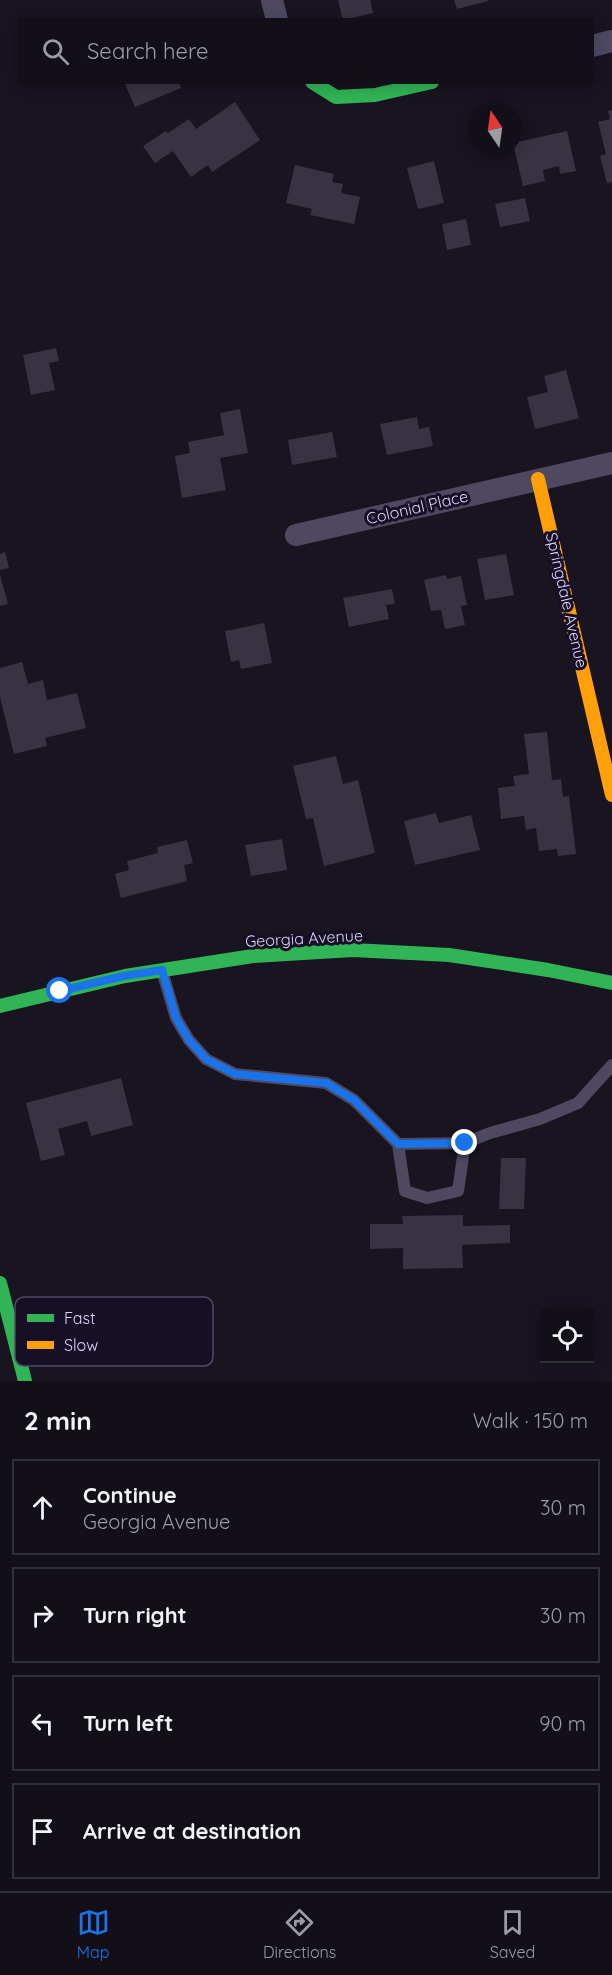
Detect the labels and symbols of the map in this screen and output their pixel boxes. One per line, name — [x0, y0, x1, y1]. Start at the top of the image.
north arrow — [468, 102, 522, 156]
street label: Colonial Place — [364, 486, 470, 528]
street label: Springdale Avenue — [542, 530, 592, 670]
street label: Georgia Avenue — [245, 925, 363, 951]
route start — [46, 977, 72, 1003]
route end — [451, 1129, 477, 1155]
legend — [15, 1297, 213, 1366]
text: Fast — [64, 1308, 95, 1328]
text: Slow — [64, 1335, 98, 1355]

